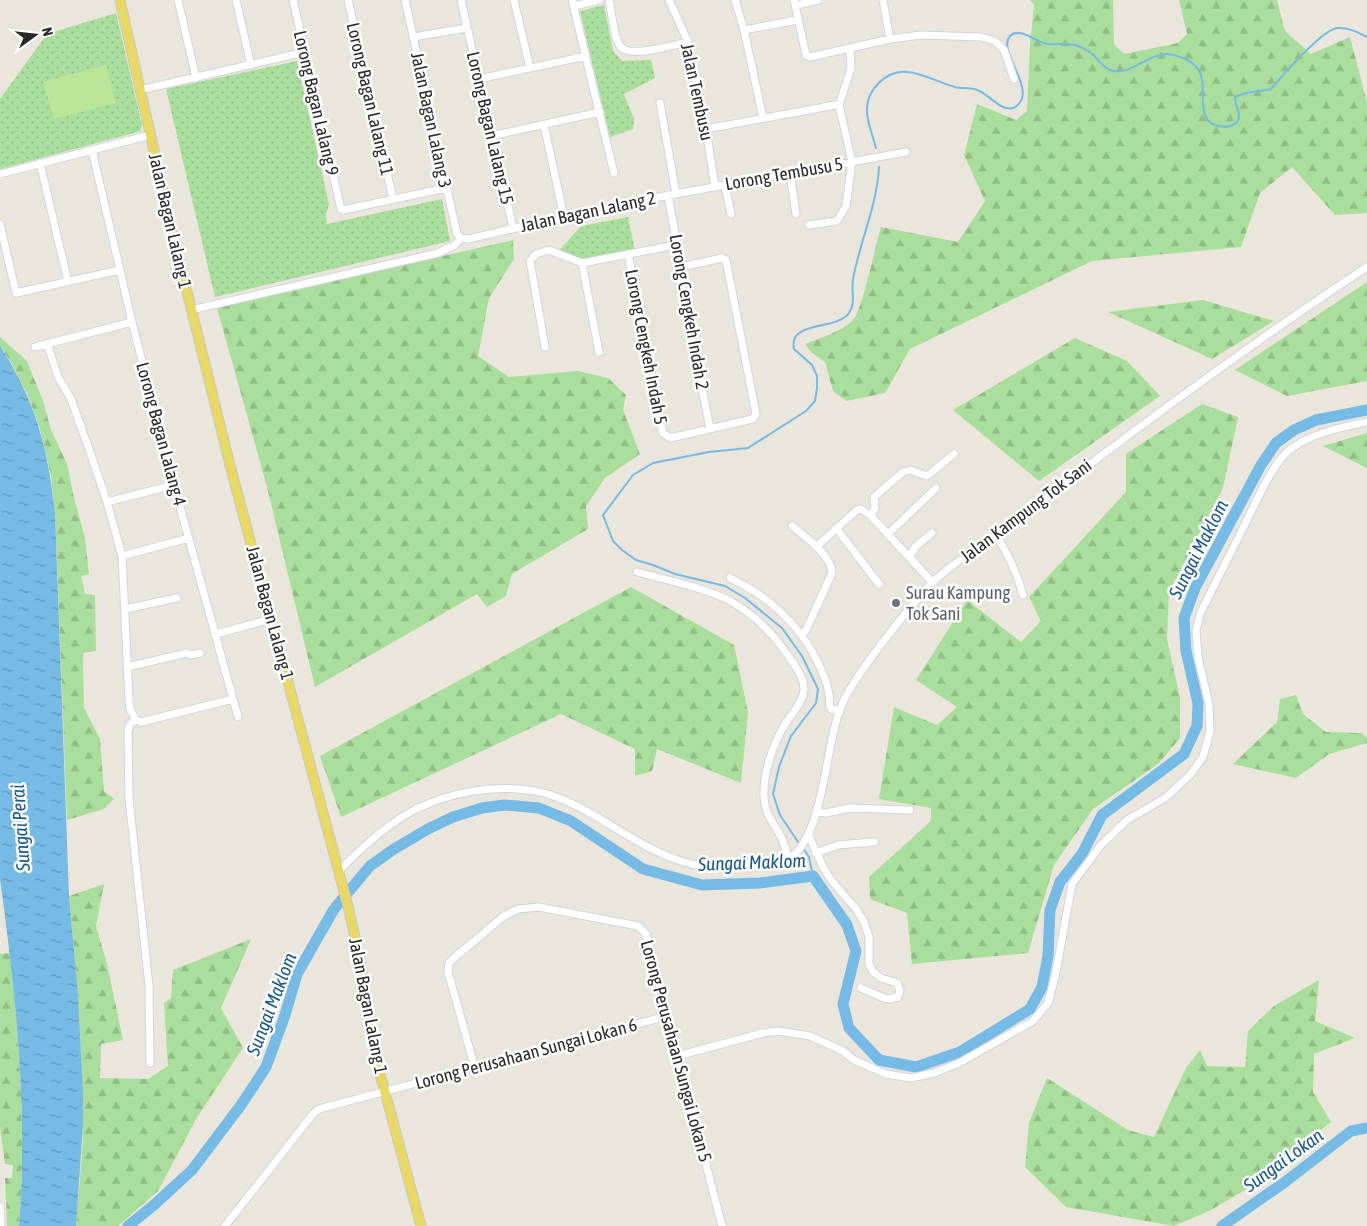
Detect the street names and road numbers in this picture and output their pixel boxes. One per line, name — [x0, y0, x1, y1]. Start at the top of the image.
street label: Lorong Bagan Lalang 11 — [343, 20, 398, 177]
street label: Lorong Bagan Lalang 9 — [290, 28, 343, 177]
street label: Jalan Tembusu — [677, 41, 718, 142]
street label: Lorong Bagan Lalang 15 — [463, 49, 518, 206]
street label: Jalan Bagan Lalang 3 — [407, 50, 456, 190]
street label: Jalan Bagan Lalang 1 — [145, 151, 196, 291]
street label: Lorong Tembusu 5 — [723, 153, 844, 194]
street label: Jalan Bagan Lalang 2 — [518, 187, 658, 236]
street label: Lorong Cengkeh Indah 2 — [665, 232, 714, 391]
street label: Lorong Cengkeh Indah 5 — [621, 268, 672, 426]
street label: Lorong Bagan Lalang 4 — [132, 360, 191, 508]
street label: Jalan Kampung Tok Sani — [956, 454, 1095, 567]
street label: Jalan Bagan Lalang 1 — [242, 543, 299, 682]
street label: Jalan Bagan Lalang 1 — [345, 936, 392, 1076]
street label: Lorong Perusahaan Sungai Lokan 5 — [637, 938, 716, 1164]
street label: Lorong Perusahaan Sungai Lokan 6 — [413, 1014, 639, 1093]

